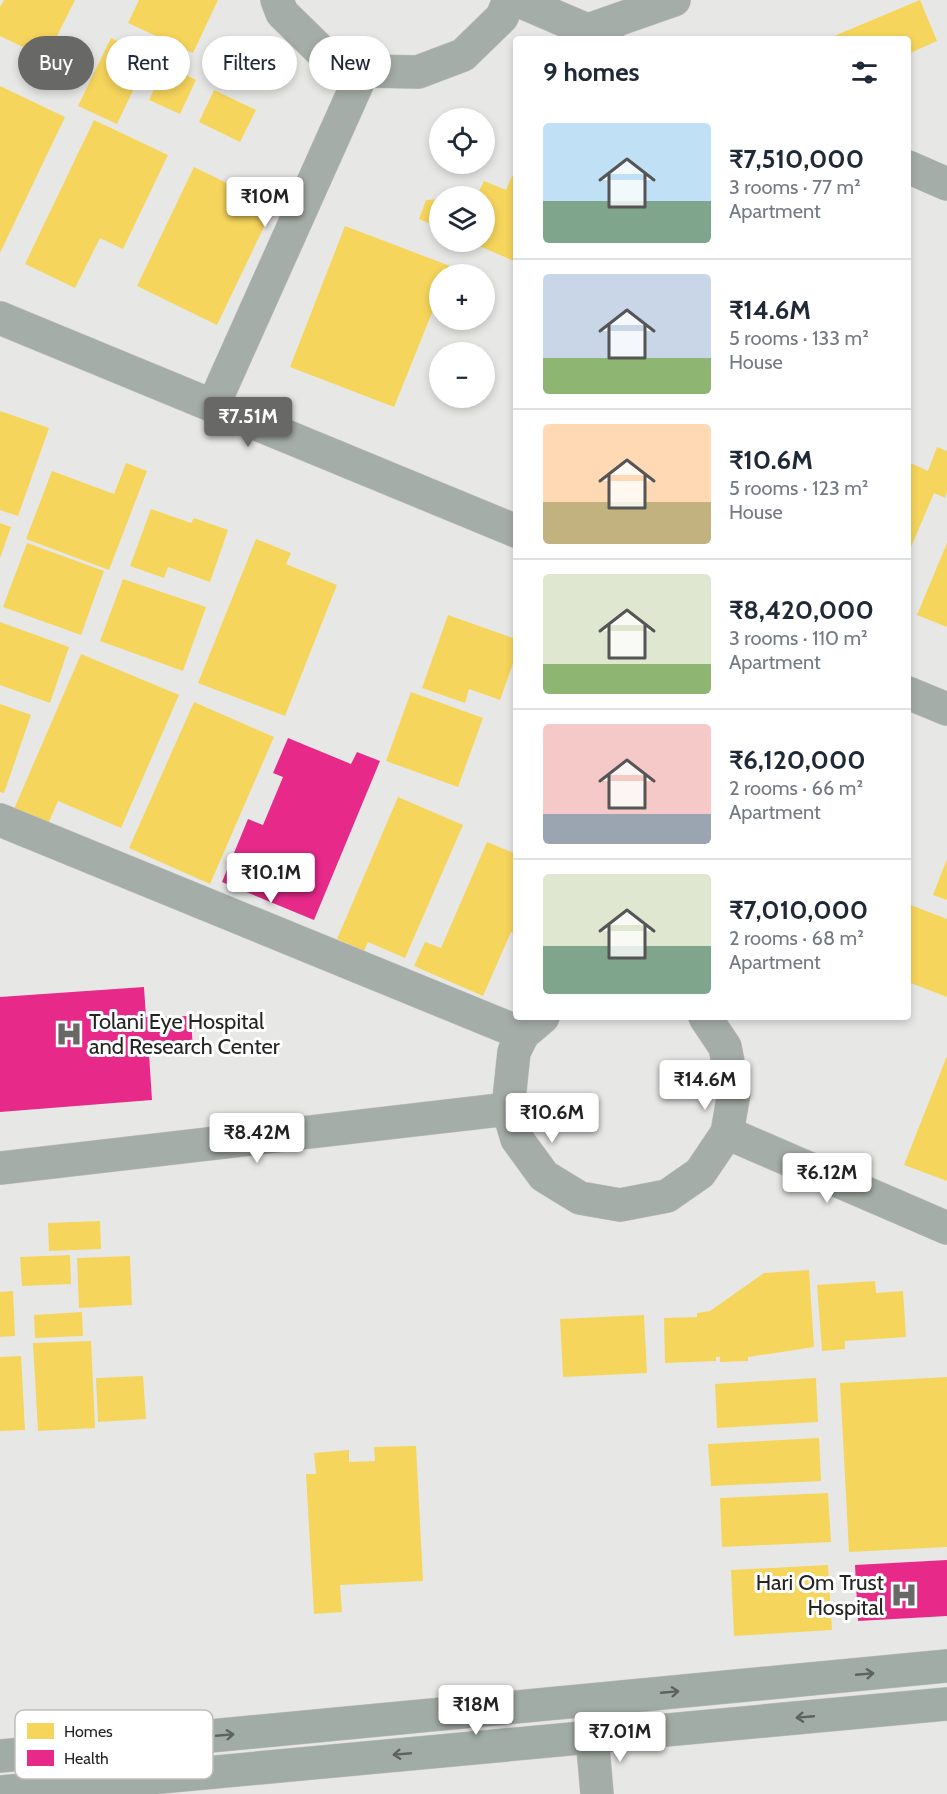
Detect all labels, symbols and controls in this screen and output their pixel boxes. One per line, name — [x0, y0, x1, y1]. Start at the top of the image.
chip: Buy — [18, 36, 94, 90]
chip: Rent — [106, 36, 190, 90]
chip: Filters — [202, 36, 297, 90]
chip: New — [309, 36, 391, 90]
text: 9 homes — [543, 56, 640, 88]
icon: filters — [848, 56, 881, 89]
map controls — [429, 108, 495, 408]
button: locate — [429, 108, 495, 174]
text: ₹7,510,000 — [729, 143, 864, 175]
icon: home — [591, 147, 663, 219]
text: 3 rooms · 77 m² — [729, 175, 861, 199]
pin: ₹10M — [229, 177, 301, 228]
text: ₹10M — [240, 184, 290, 208]
button: layers — [429, 186, 495, 252]
text: Apartment — [729, 199, 821, 223]
button: + — [429, 264, 495, 330]
text: ₹14.6M — [729, 294, 811, 326]
icon: home — [591, 298, 663, 370]
text: 5 rooms · 133 m² — [729, 326, 869, 350]
button: − — [429, 342, 495, 408]
text: House — [729, 350, 783, 374]
pin: ₹7.51M — [199, 397, 297, 448]
text: ₹7.51M — [218, 404, 278, 428]
text: ₹10.6M — [729, 444, 813, 476]
icon: home — [591, 448, 663, 520]
text: 5 rooms · 123 m² — [729, 476, 868, 500]
text: House — [729, 500, 783, 524]
text: ₹8,420,000 — [729, 594, 874, 626]
icon: home — [591, 598, 663, 670]
text: 3 rooms · 110 m² — [729, 626, 868, 650]
text: Apartment — [729, 650, 821, 674]
text: ₹6,120,000 — [729, 744, 866, 776]
icon: home — [591, 748, 663, 820]
text: 2 rooms · 66 m² — [729, 776, 863, 800]
text: Apartment — [729, 800, 821, 824]
pin: ₹10.1M — [222, 853, 320, 904]
text: ₹10.1M — [241, 860, 301, 884]
text: ₹7,010,000 — [729, 894, 868, 926]
icon: home — [591, 898, 663, 970]
text: 2 rooms · 68 m² — [729, 926, 864, 950]
text: Apartment — [729, 950, 821, 974]
place label: Tolani Eye Hospital and Research Center — [89, 1008, 280, 1060]
hospital icon: Tolani Eye Hospital and Research Center — [54, 1019, 84, 1049]
pin: ₹14.6M — [656, 1060, 754, 1111]
text: ₹14.6M — [673, 1067, 737, 1091]
pin: ₹10.6M — [503, 1093, 601, 1144]
text: ₹10.6M — [520, 1100, 584, 1124]
pin: ₹8.42M — [208, 1113, 306, 1164]
text: ₹8.42M — [223, 1120, 291, 1144]
pin: ₹6.12M — [778, 1153, 876, 1204]
text: ₹6.12M — [797, 1160, 857, 1184]
place label: Hari Om Trust Hospital — [756, 1569, 885, 1621]
hospital icon: Hari Om Trust Hospital — [889, 1580, 919, 1610]
one-way arrow — [854, 1668, 874, 1679]
pin: ₹18M — [440, 1685, 512, 1736]
one-way arrow — [660, 1686, 680, 1697]
text: ₹18M — [452, 1692, 500, 1716]
legend — [15, 1710, 213, 1779]
pin: ₹7.01M — [571, 1712, 669, 1763]
one-way arrow — [796, 1712, 816, 1723]
text: ₹7.01M — [589, 1719, 651, 1743]
text: Homes — [64, 1722, 113, 1741]
one-way arrow — [215, 1729, 235, 1740]
text: Health — [64, 1749, 109, 1768]
one-way arrow — [392, 1749, 412, 1760]

